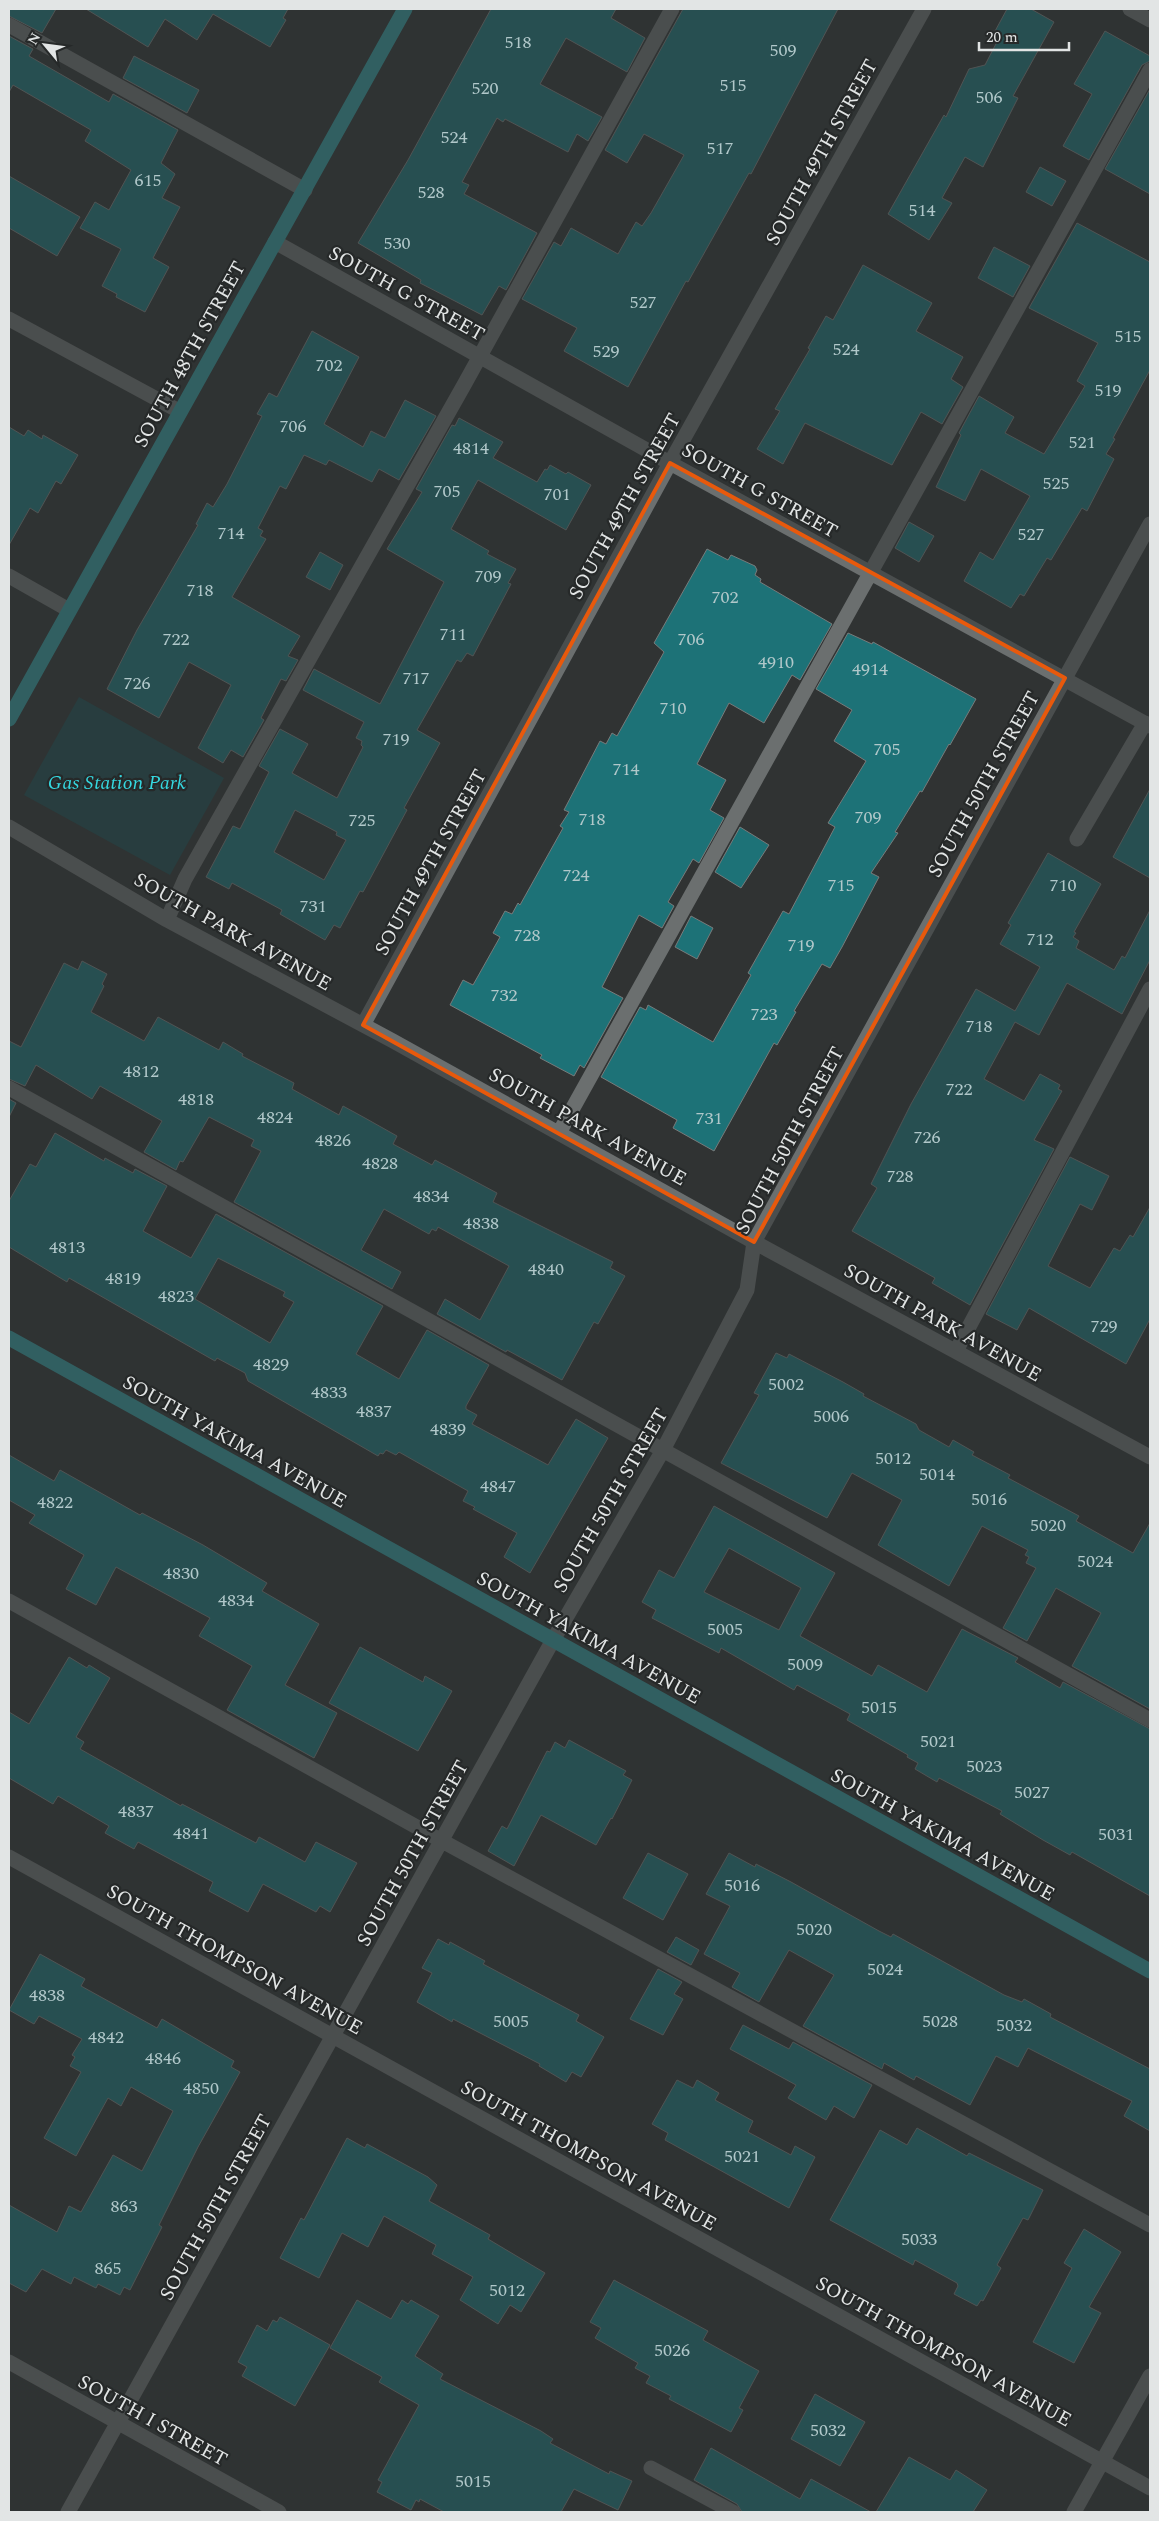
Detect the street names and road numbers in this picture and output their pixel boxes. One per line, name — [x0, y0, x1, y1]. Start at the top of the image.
street label: SOUTH 49TH STREET — [758, 54, 886, 251]
street label: SOUTH G STREET — [323, 238, 490, 349]
street label: SOUTH 48TH STREET — [126, 256, 254, 453]
street label: SOUTH 49TH STREET — [561, 408, 689, 605]
street label: SOUTH G STREET — [676, 435, 843, 546]
street label: SOUTH 50TH STREET — [920, 686, 1048, 883]
street label: SOUTH 49TH STREET — [367, 764, 495, 961]
street label: SOUTH PARK AVENUE — [128, 865, 337, 999]
street label: SOUTH 50TH STREET — [728, 1041, 852, 1240]
street label: SOUTH PARK AVENUE — [483, 1060, 692, 1194]
street label: SOUTH PARK AVENUE — [838, 1256, 1047, 1390]
street label: SOUTH YAKIMA AVENUE — [117, 1368, 352, 1516]
street label: SOUTH 50TH STREET — [546, 1403, 676, 1598]
street label: SOUTH YAKIMA AVENUE — [471, 1564, 706, 1712]
street label: SOUTH 50TH STREET — [349, 1755, 477, 1952]
street label: SOUTH YAKIMA AVENUE — [825, 1761, 1060, 1909]
street label: SOUTH THOMPSON AVENUE — [101, 1877, 368, 2043]
street label: SOUTH THOMPSON AVENUE — [455, 2073, 722, 2239]
street label: SOUTH 50TH STREET — [152, 2109, 280, 2306]
street label: SOUTH THOMPSON AVENUE — [810, 2269, 1077, 2435]
street label: SOUTH I STREET — [72, 2367, 233, 2475]

